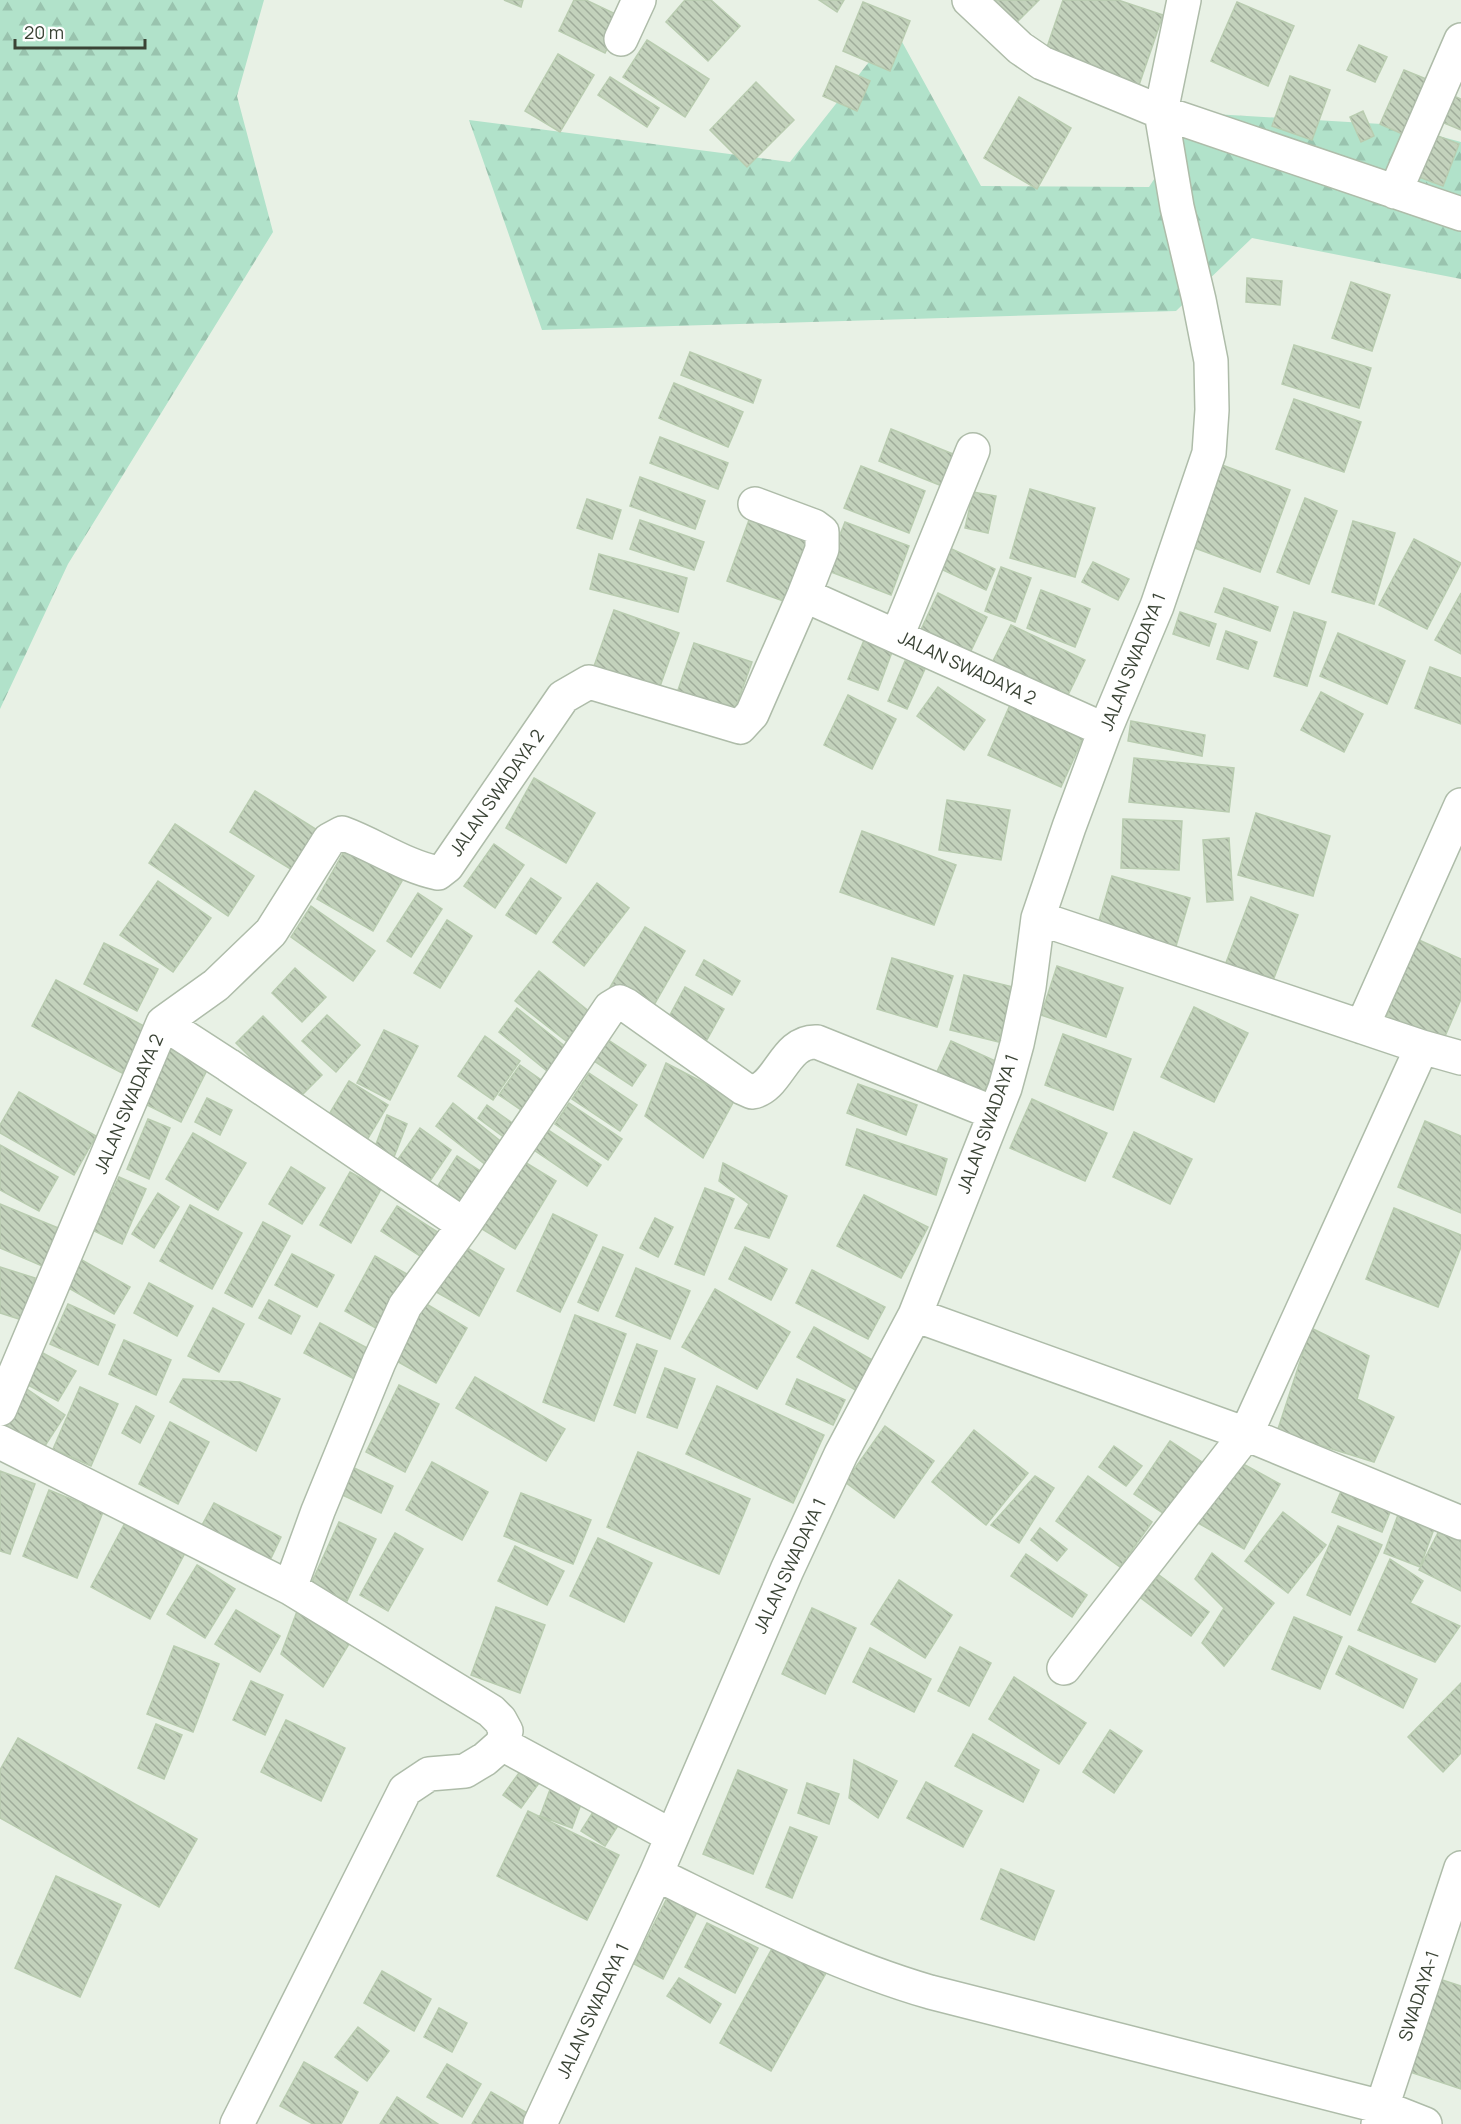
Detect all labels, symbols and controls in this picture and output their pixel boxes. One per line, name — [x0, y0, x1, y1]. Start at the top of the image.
scale bar — [15, 12, 146, 50]
text: 20 m — [24, 20, 64, 44]
street label: JALAN SWADAYA 1 — [1094, 589, 1171, 734]
street label: JALAN SWADAYA 2 — [895, 625, 1040, 710]
street label: JALAN SWADAYA 2 — [443, 724, 549, 861]
street label: JALAN SWADAYA 2 — [88, 1030, 168, 1177]
street label: JALAN SWADAYA 1 — [951, 1051, 1023, 1197]
street label: JALAN SWADAYA 1 — [747, 1494, 831, 1637]
street label: JALAN SWADAYA 1 — [550, 1939, 634, 2082]
street label: SWADAYA-1 — [1392, 1947, 1444, 2044]

